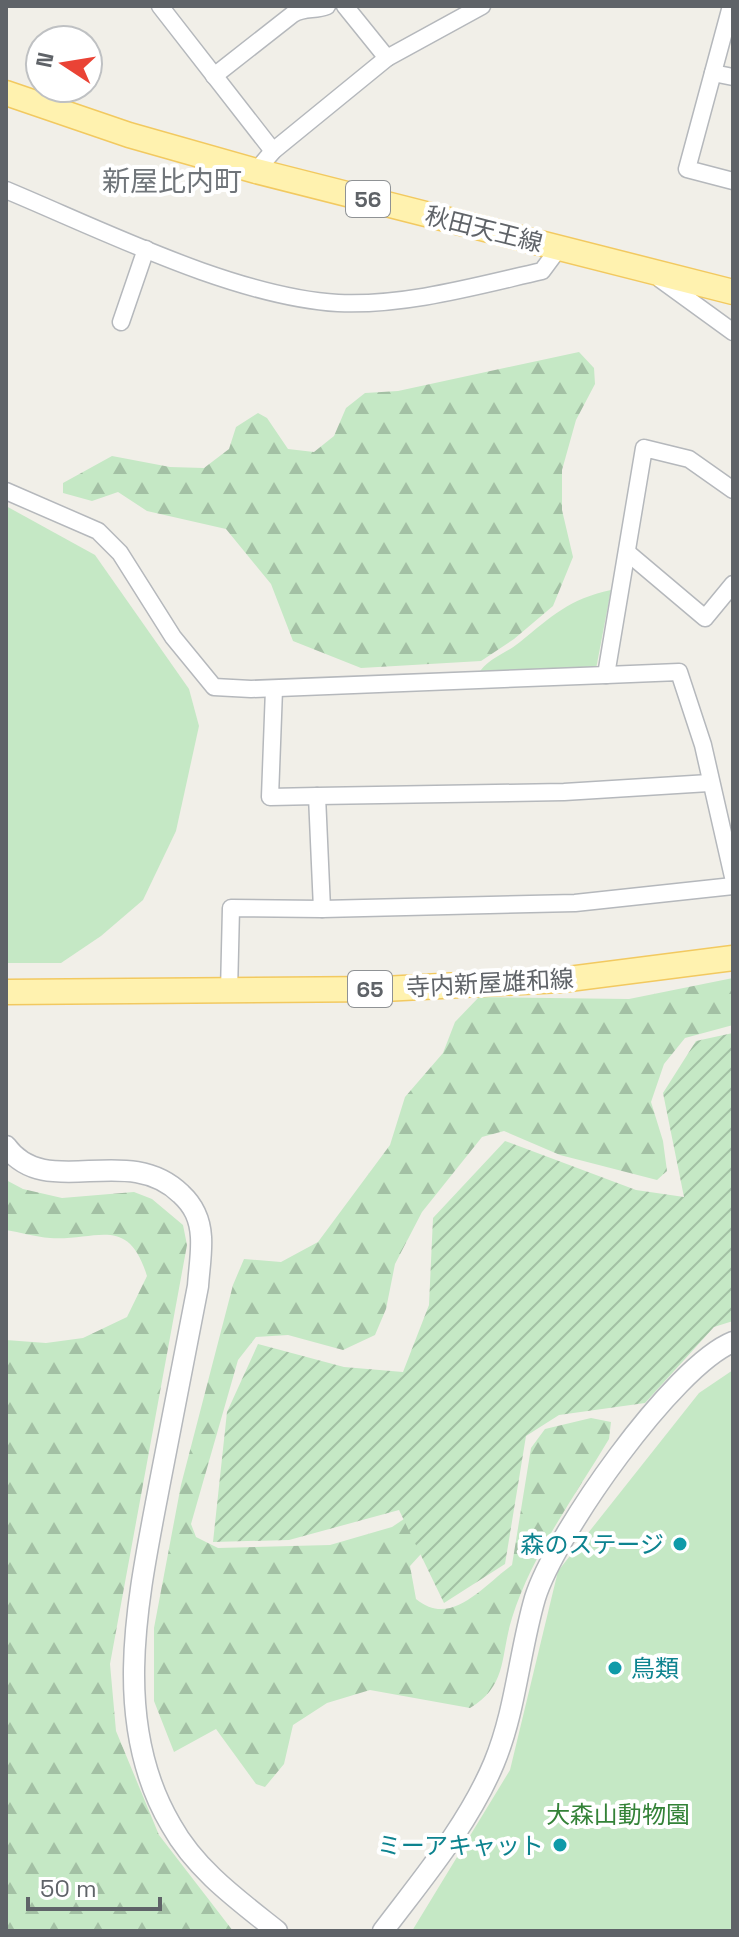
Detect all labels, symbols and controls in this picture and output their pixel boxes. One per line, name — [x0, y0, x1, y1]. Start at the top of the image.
north arrow — [24, 24, 104, 104]
text: N — [29, 50, 60, 70]
district label: 新屋比内町 — [102, 163, 242, 199]
road number: 56 — [346, 181, 390, 217]
street label: 秋田天王線 — [422, 199, 546, 259]
street label: 寺内新屋雄和線 — [405, 963, 575, 1003]
road number: 65 — [348, 971, 392, 1007]
place label: 森のステージ — [520, 1529, 664, 1560]
marker: 森のステージ — [671, 1535, 689, 1553]
place label: 鳥類 — [631, 1653, 679, 1684]
marker: 鳥類 — [606, 1659, 624, 1677]
park label: 大森山動物園 — [546, 1799, 690, 1830]
place label: ミーアキャット — [377, 1830, 544, 1861]
marker: ミーアキャット — [551, 1836, 569, 1854]
scale bar — [28, 1861, 160, 1911]
text: 50 m — [40, 1873, 97, 1904]

